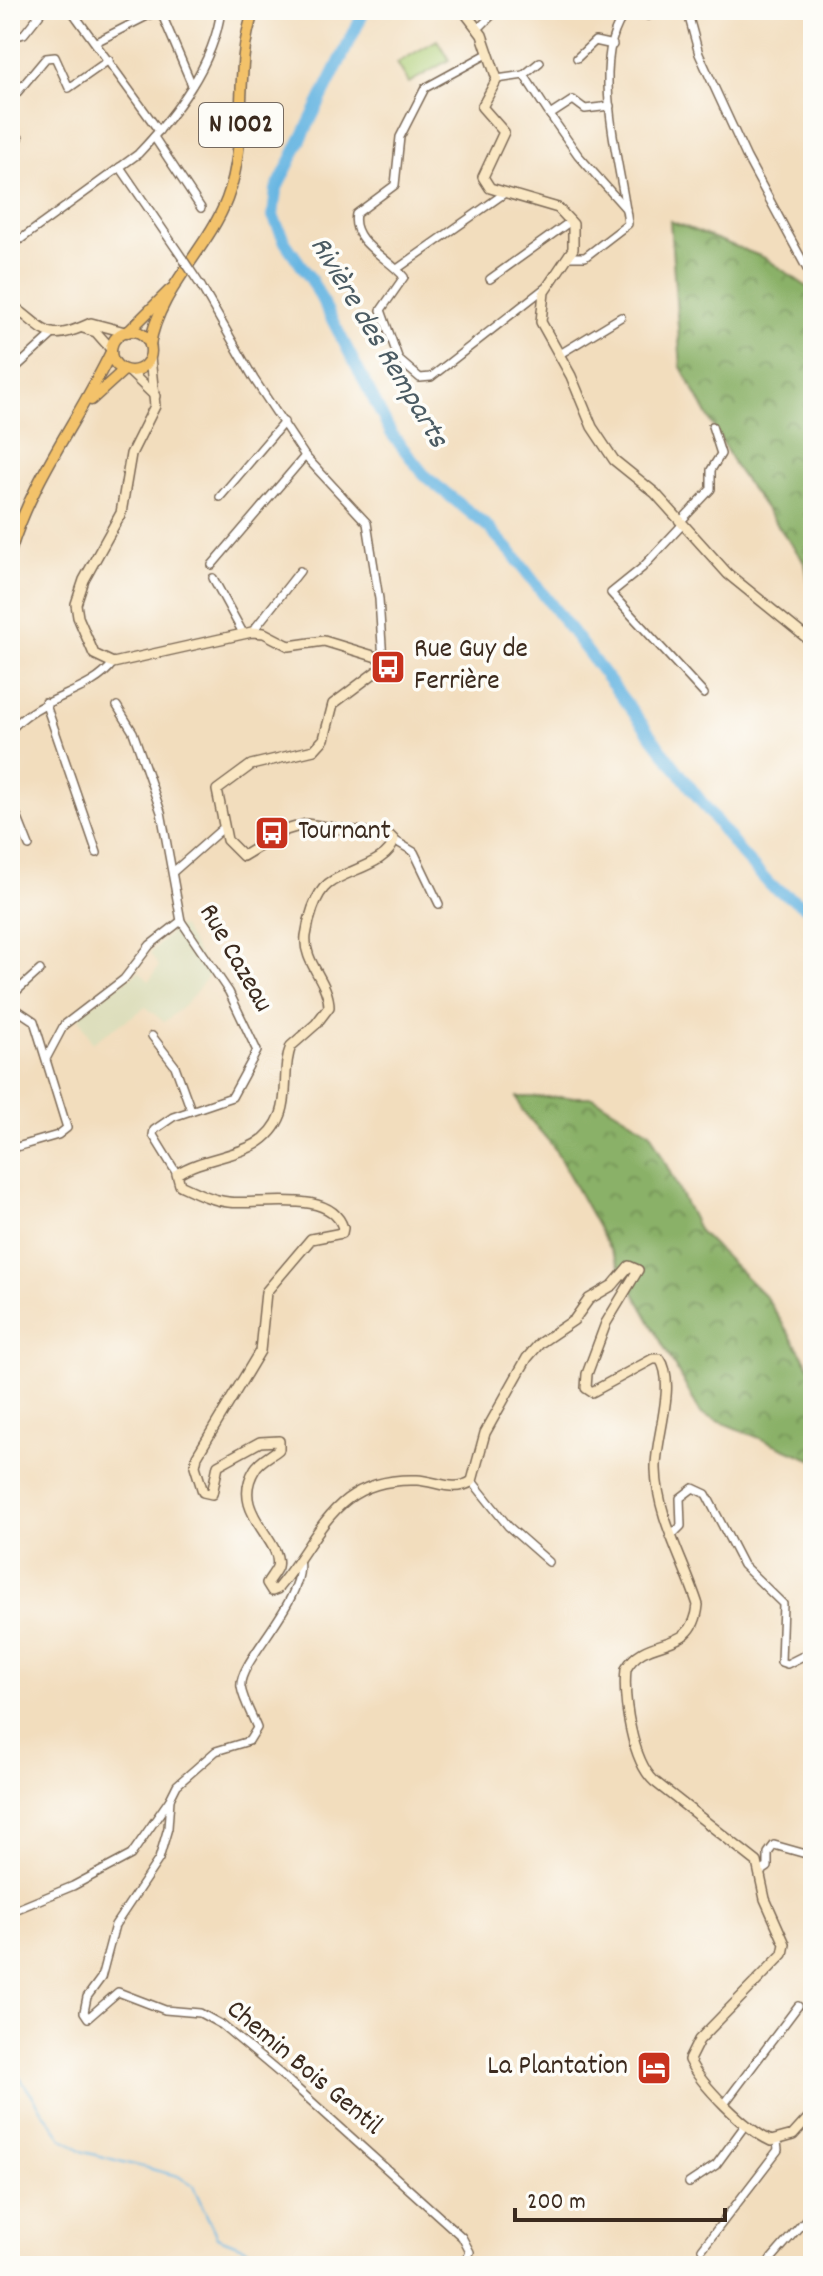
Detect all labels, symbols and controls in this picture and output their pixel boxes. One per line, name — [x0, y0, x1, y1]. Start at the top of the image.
road number: N 1002 — [199, 103, 283, 147]
water label: Rivière des Remparts — [297, 229, 458, 458]
place label: Rue Guy de Ferrière — [414, 631, 528, 703]
bus stop icon: Rue Guy de Ferrière — [369, 648, 407, 686]
place label: Tournant — [298, 813, 391, 853]
bus stop icon: Tournant — [253, 814, 291, 852]
street label: Rue Cazeau — [187, 897, 281, 1021]
street label: Chemin Bois Gentil — [216, 1992, 390, 2147]
place label: La Plantation — [487, 2048, 628, 2088]
hotel icon: La Plantation — [635, 2049, 673, 2087]
scale bar — [515, 2172, 725, 2222]
text: 200 m — [527, 2186, 586, 2220]

